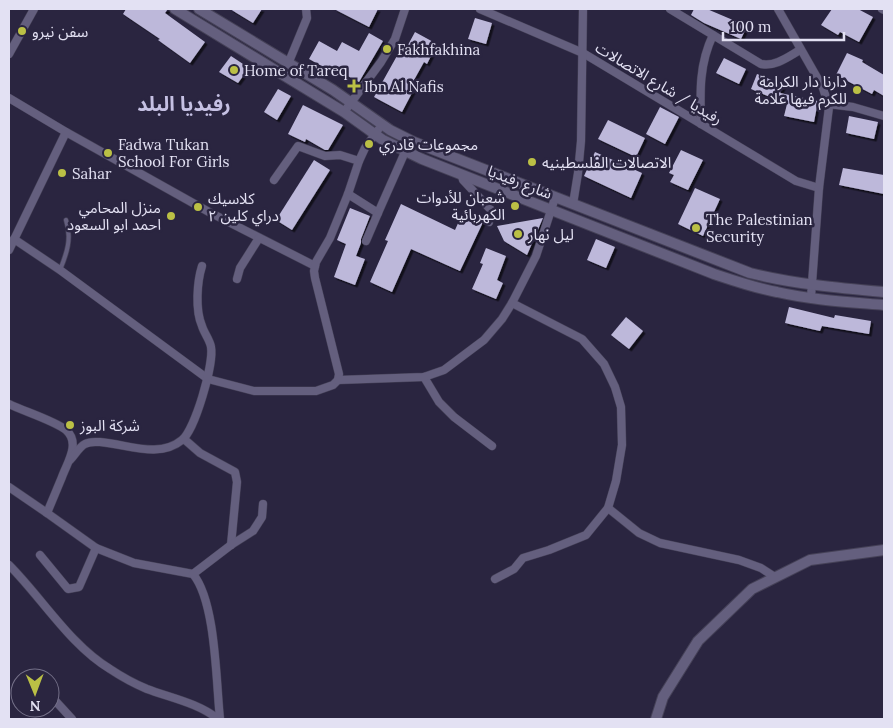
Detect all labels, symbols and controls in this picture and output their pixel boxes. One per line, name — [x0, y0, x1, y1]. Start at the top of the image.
scale bar — [723, 10, 844, 42]
text: 100 m — [730, 17, 771, 36]
place label: سفن نيرو — [32, 22, 89, 41]
marker: سفن نيرو — [16, 25, 28, 37]
street label: رفيديا / شارع الاتصالات — [591, 38, 726, 131]
place label: Fakhfakhina — [397, 40, 481, 59]
marker: Fakhfakhina — [381, 43, 393, 55]
place label: Home of Tareq — [244, 61, 348, 80]
marker: Home of Tareq — [228, 64, 240, 76]
place label: دارنا دار الكرامة للكرم فيها علامة — [755, 72, 847, 110]
place label: Ibn Al Nafis — [364, 77, 444, 96]
marker: Ibn Al Nafis — [348, 80, 360, 92]
marker: دارنا دار الكرامة للكرم فيها علامة — [851, 84, 863, 96]
district label: رفيديا البلد — [137, 91, 231, 116]
place label: Fadwa Tukan School For Girls — [118, 135, 229, 171]
place label: مجموعات قادري — [379, 135, 478, 156]
marker: مجموعات قادري — [363, 138, 375, 150]
marker: Fadwa Tukan School For Girls — [102, 147, 114, 159]
place label: الاتصالات الفلسطينيه — [542, 153, 671, 172]
marker: الاتصالات الفلسطينيه — [526, 156, 538, 168]
street label: شارع رفيديا — [484, 161, 555, 206]
place label: Sahar — [72, 164, 112, 183]
marker: Sahar — [56, 167, 68, 179]
place label: شعبان للأدوات الكهربائية — [416, 188, 505, 224]
place label: كلاسيك دراي كلين ٢ — [208, 189, 279, 227]
place label: منزل المحامي احمد ابو السعود — [67, 198, 161, 234]
marker: شعبان للأدوات الكهربائية — [509, 200, 521, 212]
marker: كلاسيك دراي كلين ٢ — [192, 201, 204, 213]
marker: منزل المحامي احمد ابو السعود — [165, 210, 177, 222]
place label: The Palestinian Security — [706, 210, 813, 246]
marker: The Palestinian Security — [690, 222, 702, 234]
place label: ليل نهار — [527, 225, 574, 244]
marker: ليل نهار — [512, 228, 524, 240]
place label: شركة البوز — [79, 416, 140, 435]
marker: شركة البوز — [64, 419, 76, 431]
north arrow — [10, 668, 60, 718]
text: N — [29, 697, 41, 715]

